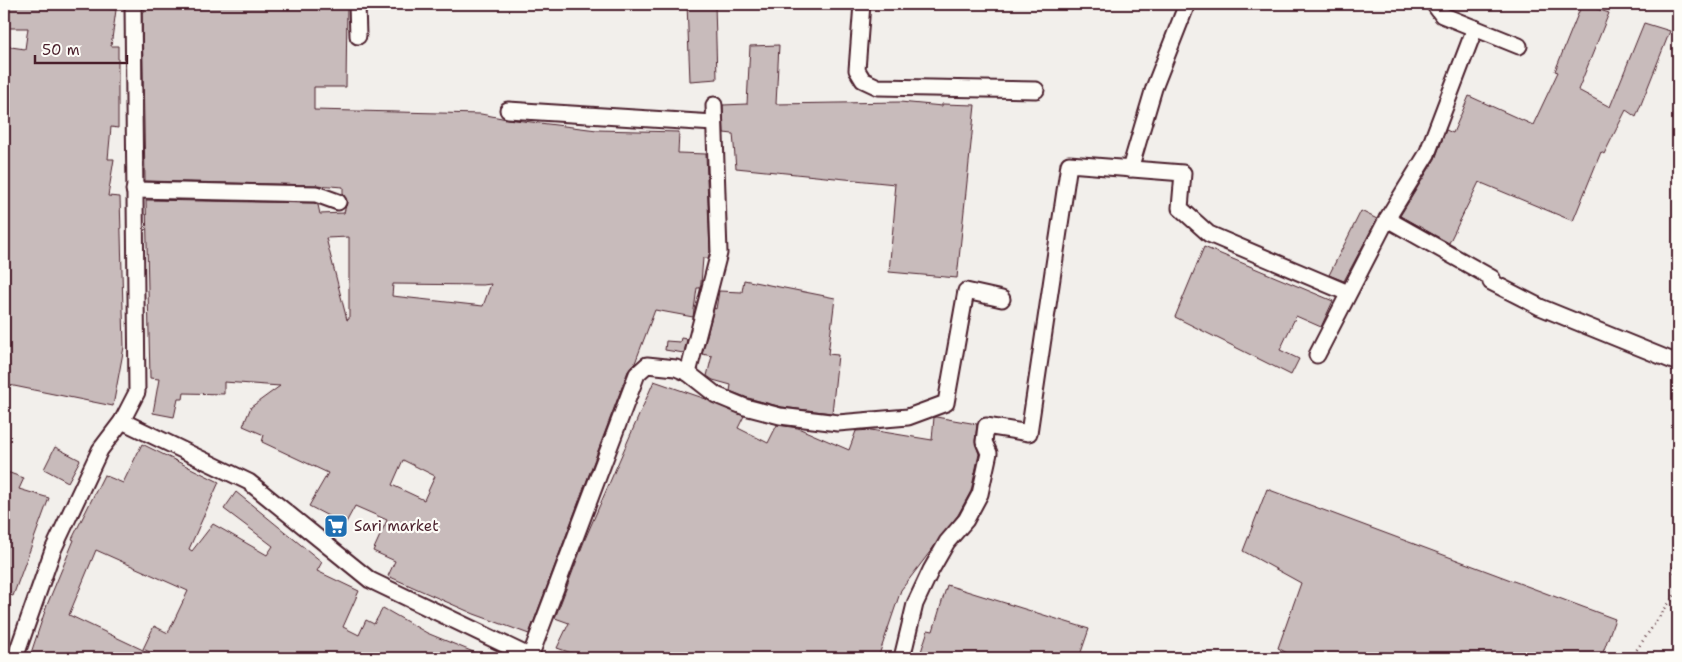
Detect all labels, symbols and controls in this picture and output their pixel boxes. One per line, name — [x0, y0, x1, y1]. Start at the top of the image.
scale bar — [35, 32, 128, 64]
text: 50 m — [42, 40, 80, 60]
supermarket icon: Sari market — [323, 513, 349, 539]
place label: Sari market — [354, 516, 439, 536]

